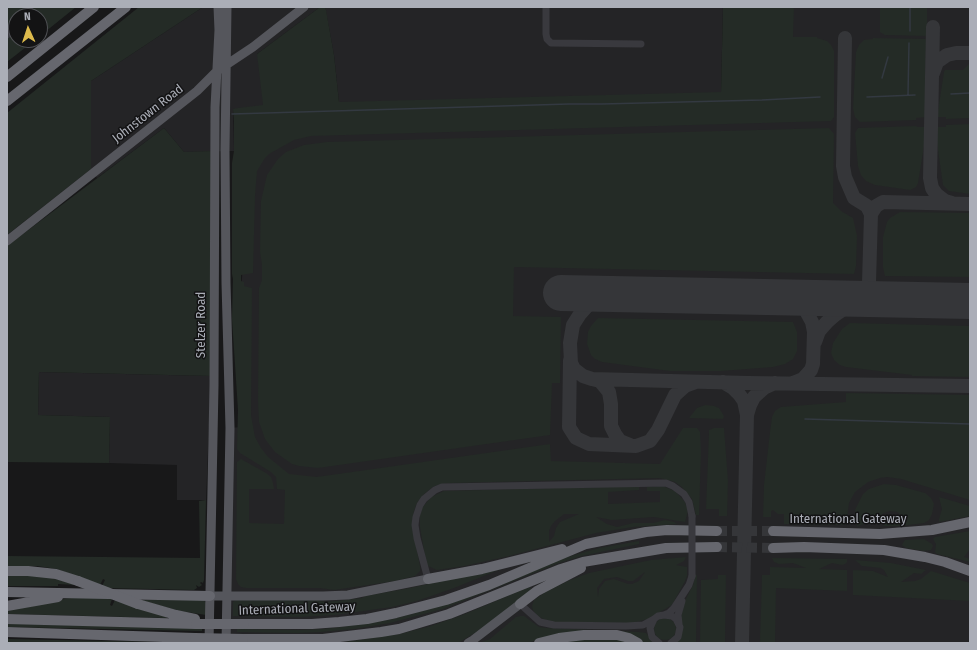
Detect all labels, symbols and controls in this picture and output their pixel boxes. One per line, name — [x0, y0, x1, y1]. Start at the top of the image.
north arrow — [8, 8, 48, 48]
text: N — [24, 10, 31, 23]
street label: Johnstown Road — [109, 81, 187, 147]
street label: Stelzer Road — [193, 292, 209, 358]
street label: International Gateway — [789, 511, 907, 527]
street label: International Gateway — [238, 599, 356, 619]

